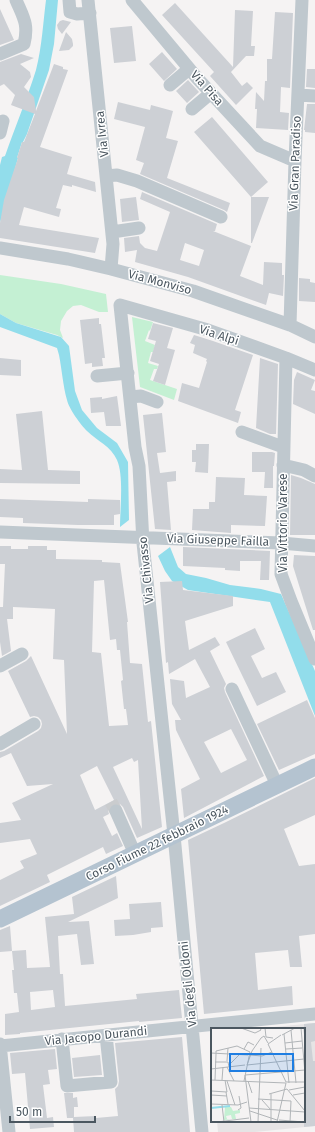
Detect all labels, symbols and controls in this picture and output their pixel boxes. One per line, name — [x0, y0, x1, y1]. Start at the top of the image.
street label: Via Pisa — [188, 68, 226, 108]
street label: Via Ivrea — [93, 110, 111, 158]
street label: Via Gran Paradiso — [286, 115, 304, 211]
street label: Via Monviso — [127, 267, 193, 297]
street label: Via Alpi — [197, 322, 241, 348]
street label: Via Vittorio Varese — [276, 473, 290, 573]
street label: Via Giuseppe Failla — [167, 531, 269, 549]
street label: Via Chivasso — [136, 536, 156, 604]
street label: Corso Fiume 22 febbraio 1924 — [83, 802, 231, 884]
street label: Via degli Oldoni — [177, 940, 199, 1028]
street label: Via Jacopo Durandi — [44, 1024, 148, 1048]
inset map — [211, 1028, 305, 1122]
scale bar — [10, 1098, 95, 1124]
text: 50 m — [16, 1105, 42, 1119]

